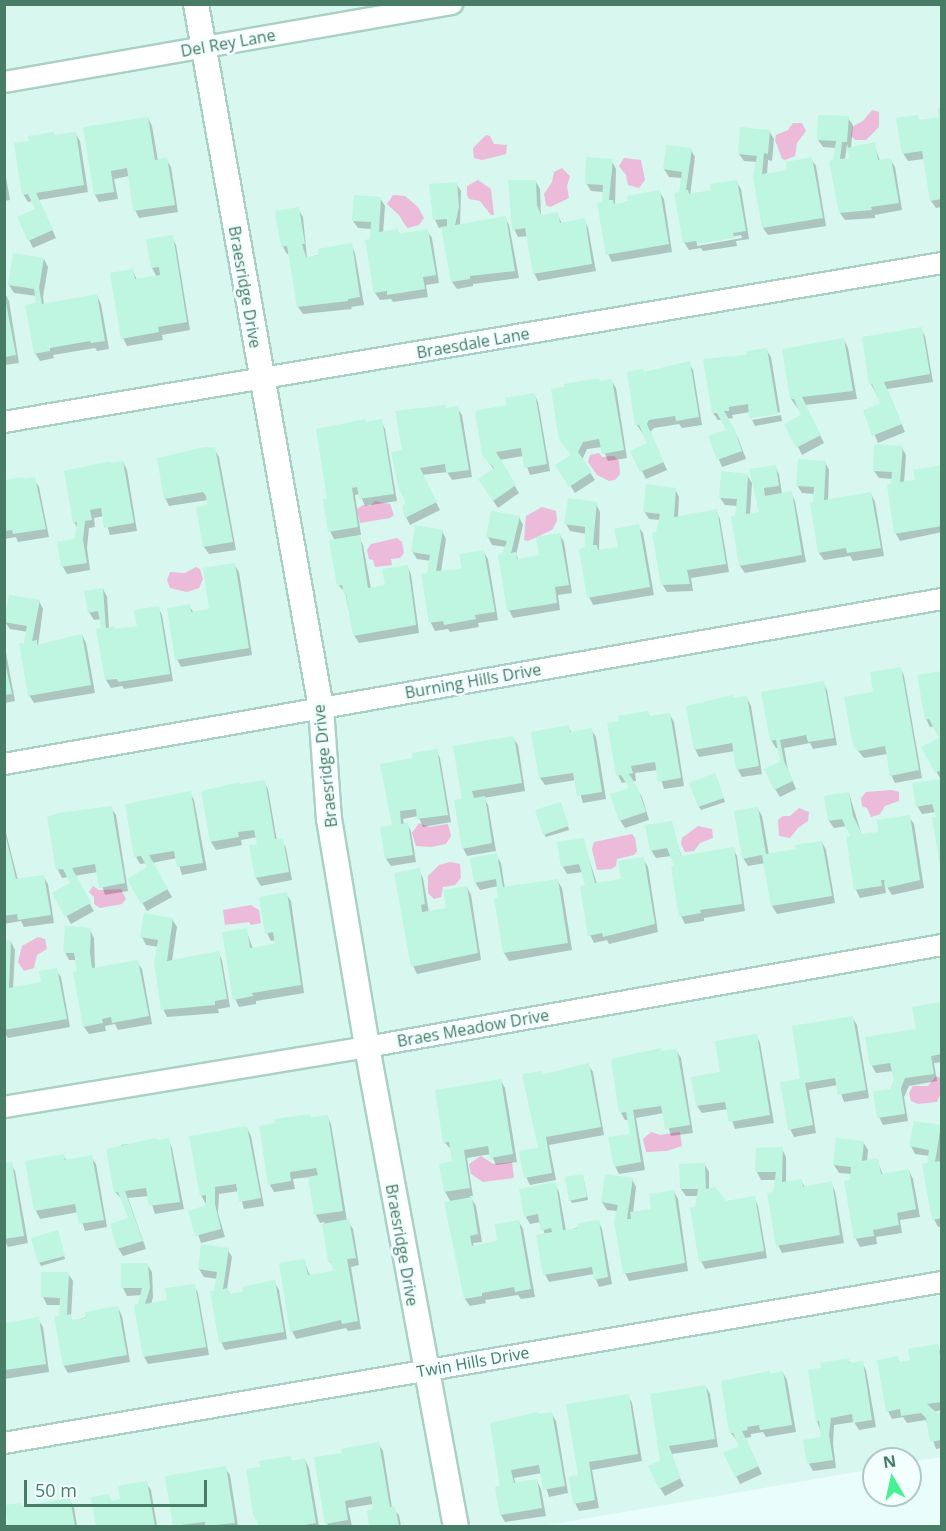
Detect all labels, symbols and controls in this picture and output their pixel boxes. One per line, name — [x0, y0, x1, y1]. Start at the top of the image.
street label: Del Rey Lane — [179, 25, 277, 61]
street label: Braesridge Drive — [225, 224, 265, 350]
street label: Braesdale Lane — [415, 324, 531, 362]
street label: Burning Hills Drive — [403, 660, 543, 702]
street label: Braesridge Drive — [309, 703, 341, 829]
street label: Braes Meadow Drive — [396, 1005, 550, 1051]
street label: Braesridge Drive — [382, 1182, 422, 1308]
street label: Twin Hills Drive — [415, 1343, 531, 1381]
north arrow — [862, 1447, 922, 1507]
text: N — [881, 1449, 898, 1473]
scale bar — [27, 1468, 210, 1506]
text: 50 m — [35, 1478, 77, 1502]

